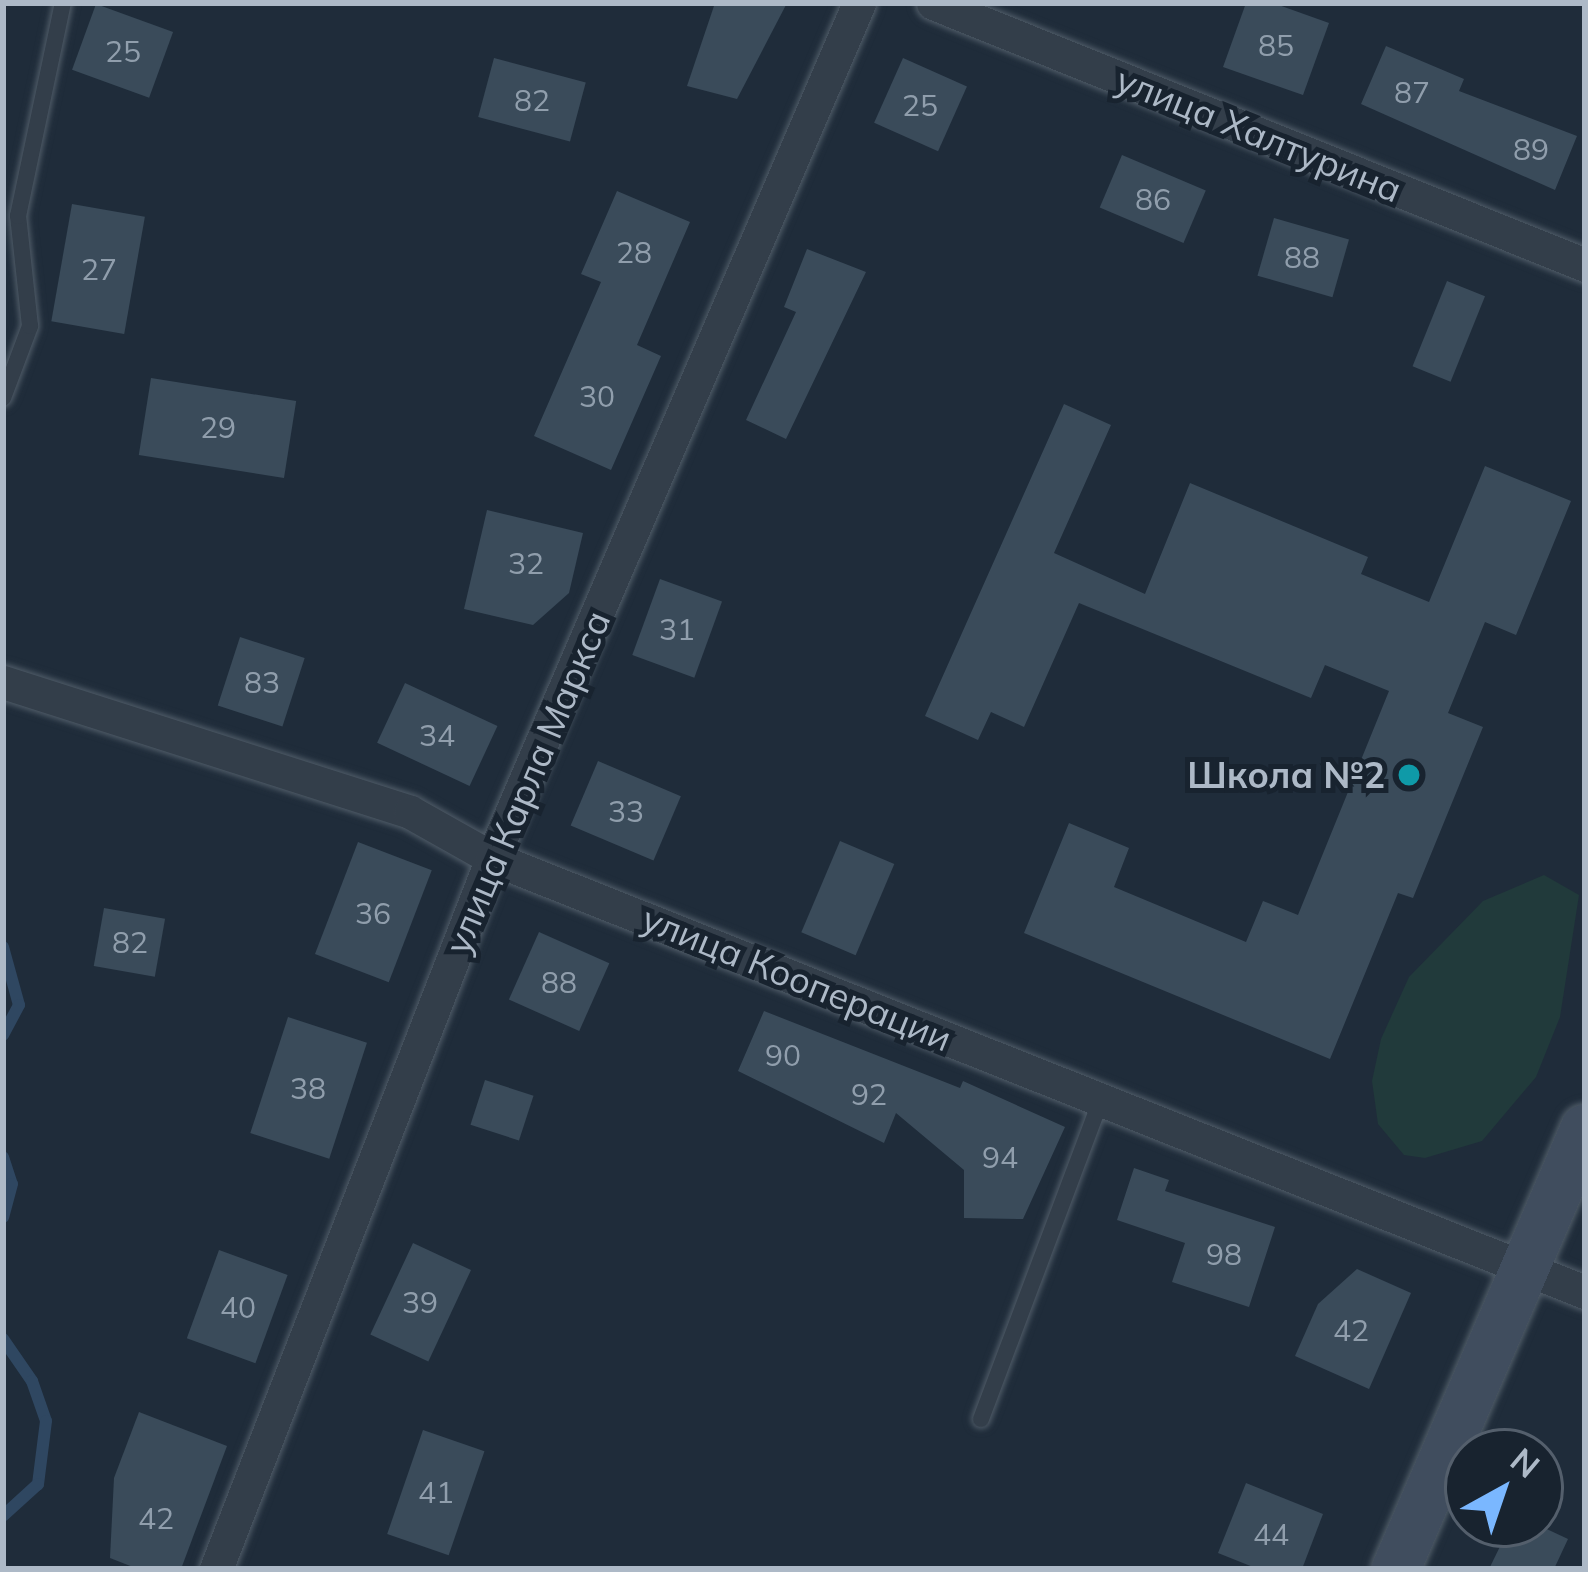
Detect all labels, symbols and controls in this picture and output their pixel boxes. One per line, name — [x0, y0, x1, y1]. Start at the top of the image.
house number: 85 — [1258, 27, 1294, 63]
house number: 25 — [105, 33, 141, 69]
street label: улица Халтурина — [1110, 57, 1408, 211]
house number: 87 — [1394, 74, 1430, 110]
house number: 82 — [514, 82, 550, 118]
house number: 25 — [902, 87, 938, 123]
house number: 89 — [1513, 131, 1549, 167]
house number: 86 — [1135, 181, 1171, 217]
house number: 28 — [616, 234, 652, 270]
house number: 88 — [1284, 239, 1320, 275]
house number: 27 — [81, 251, 117, 287]
house number: 30 — [579, 378, 615, 414]
house number: 29 — [200, 409, 236, 445]
house number: 32 — [508, 545, 544, 581]
street label: улица Карла Маркса — [435, 604, 619, 960]
house number: 31 — [659, 611, 695, 647]
house number: 83 — [244, 664, 280, 700]
house number: 34 — [419, 717, 455, 753]
place label: Школа №2 — [1187, 753, 1385, 797]
marker: Школа №2 — [1396, 762, 1422, 788]
house number: 33 — [608, 793, 644, 829]
house number: 36 — [355, 895, 391, 931]
street label: улица Кооперации — [636, 896, 958, 1060]
house number: 82 — [112, 924, 148, 960]
house number: 88 — [541, 964, 577, 1000]
house number: 90 — [765, 1037, 801, 1073]
house number: 38 — [290, 1070, 326, 1106]
house number: 92 — [851, 1076, 887, 1112]
house number: 94 — [982, 1139, 1018, 1175]
house number: 98 — [1206, 1236, 1242, 1272]
house number: 39 — [402, 1284, 438, 1320]
house number: 40 — [220, 1289, 256, 1325]
house number: 42 — [1333, 1312, 1369, 1348]
north arrow — [1444, 1428, 1564, 1548]
text: N — [1503, 1439, 1548, 1486]
house number: 41 — [418, 1474, 454, 1510]
house number: 42 — [138, 1500, 174, 1536]
house number: 44 — [1253, 1516, 1289, 1552]

